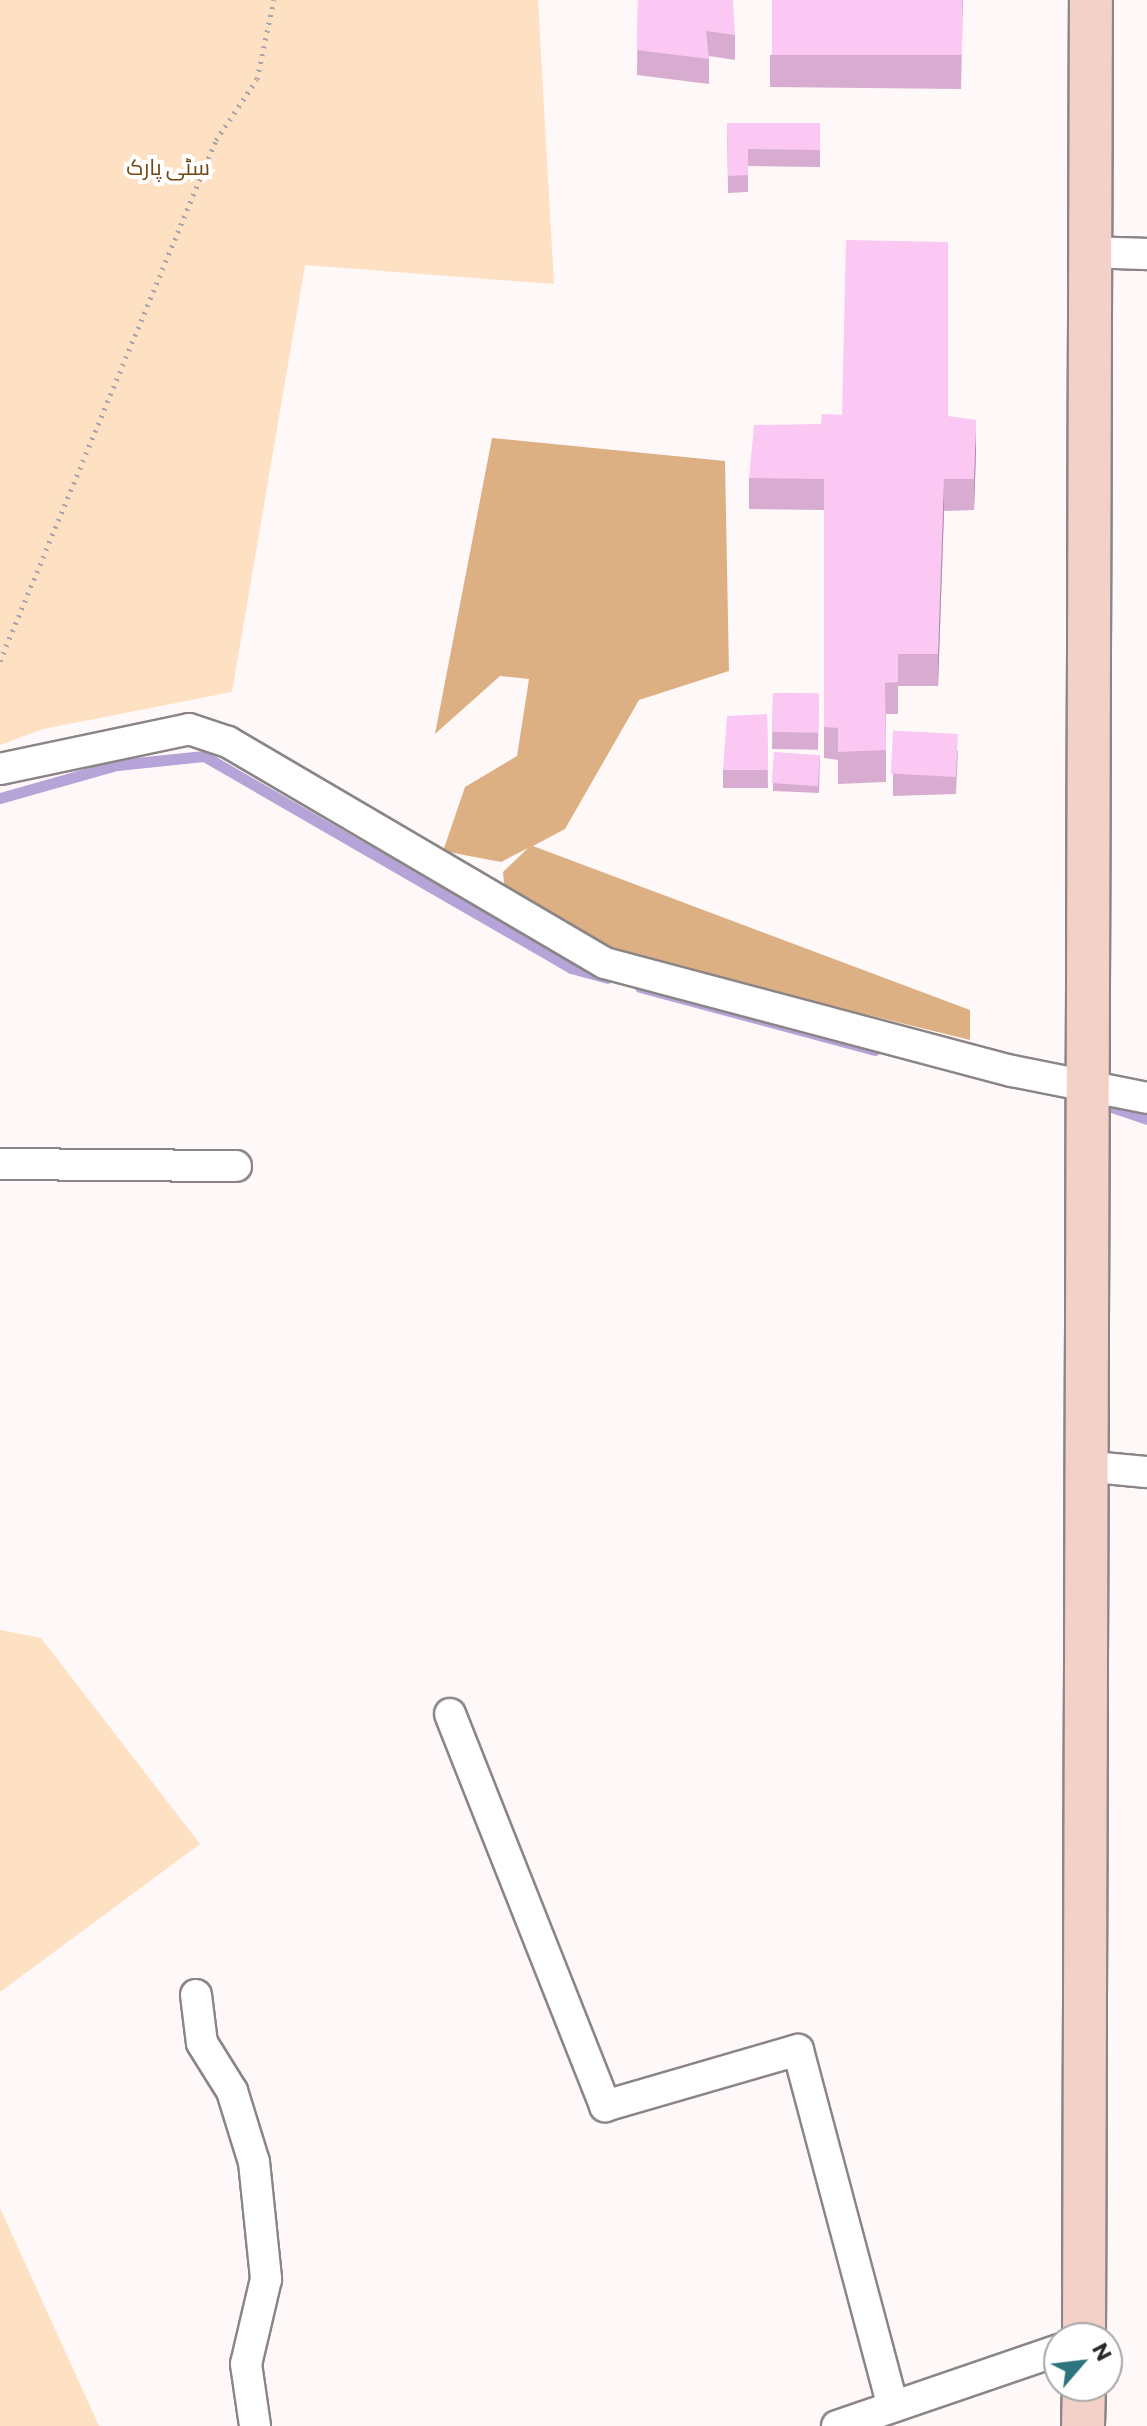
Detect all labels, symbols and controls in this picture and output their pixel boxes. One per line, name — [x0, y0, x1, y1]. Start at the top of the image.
park label: سٹی پارک — [126, 154, 210, 180]
north arrow — [1043, 2322, 1123, 2402]
text: N — [1087, 2338, 1119, 2365]

